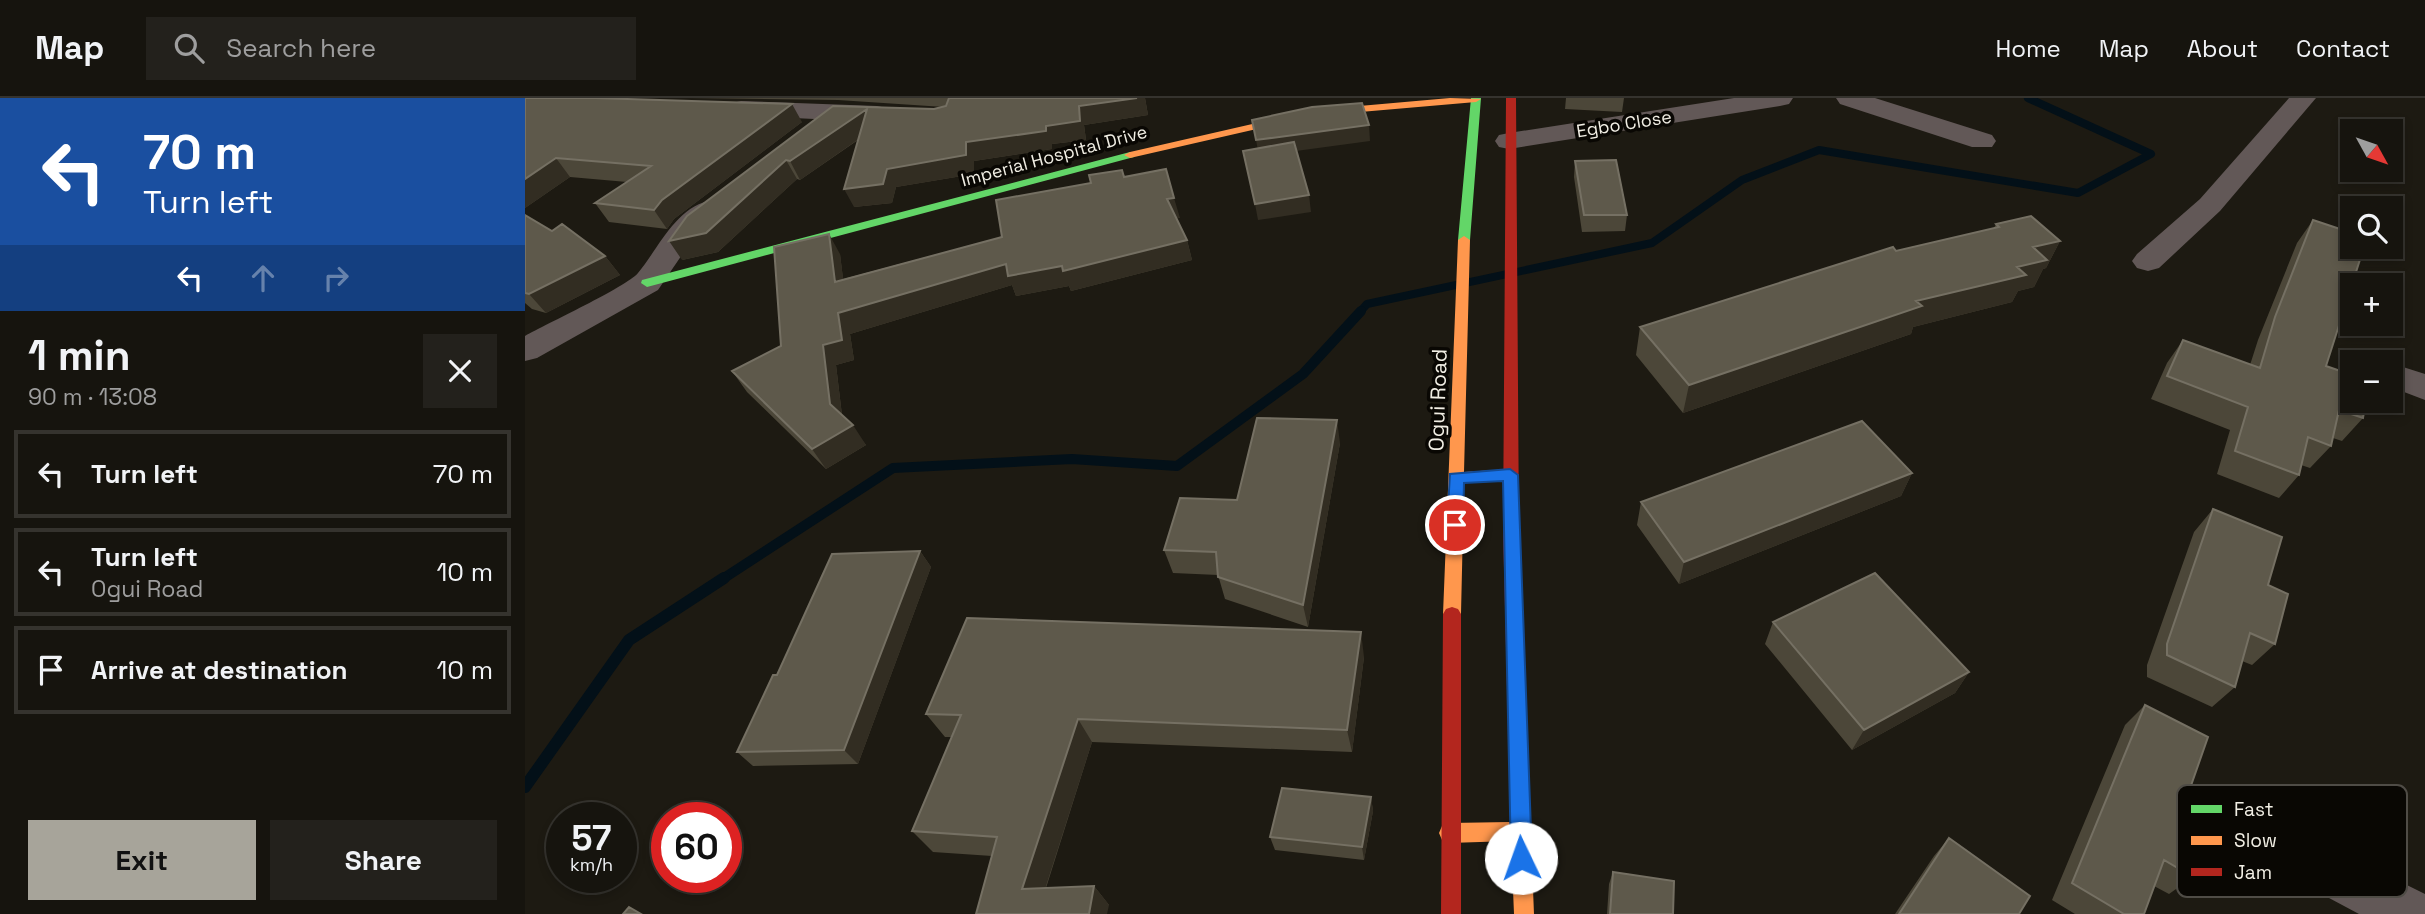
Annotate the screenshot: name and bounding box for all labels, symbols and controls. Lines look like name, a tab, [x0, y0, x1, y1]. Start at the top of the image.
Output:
search box	[146, 17, 636, 80]
text: Map	[35, 27, 104, 69]
icon: search	[170, 29, 208, 67]
text: Search here	[226, 31, 376, 65]
text: Home	[1995, 33, 2061, 64]
text: Map	[2099, 33, 2149, 64]
text: About	[2187, 33, 2258, 64]
text: Contact	[2296, 33, 2390, 64]
street label: Egbo Close	[1575, 105, 1673, 142]
north arrow	[2340, 119, 2403, 182]
map controls	[2340, 119, 2403, 413]
street label: Imperial Hospital Drive	[958, 120, 1150, 191]
text: 70 m	[143, 121, 256, 183]
icon: left	[28, 126, 119, 217]
text: Turn left	[143, 182, 273, 222]
button: search	[2340, 196, 2403, 259]
icon: left	[171, 259, 209, 297]
icon: ahead	[244, 259, 282, 297]
icon: right	[317, 259, 355, 297]
button: +	[2340, 273, 2403, 336]
text: 1 min	[28, 329, 131, 382]
button: close	[423, 334, 497, 408]
street label: Ogui Road	[1422, 348, 1453, 452]
button: −	[2340, 350, 2403, 413]
text: 90 m · 13:08	[28, 382, 157, 412]
icon: left	[32, 455, 70, 493]
text: Turn left	[91, 457, 198, 491]
text: 70 m	[433, 457, 493, 491]
pin	[1425, 495, 1485, 555]
icon: arrive	[1436, 506, 1474, 544]
text: Turn left	[91, 540, 198, 574]
icon: left	[32, 553, 70, 591]
text: 10 m	[436, 555, 493, 589]
text: Ogui Road	[91, 574, 203, 604]
icon: arrive	[32, 651, 70, 689]
text: Arrive at destination	[91, 653, 348, 687]
text: 10 m	[436, 653, 493, 687]
legend	[2177, 785, 2407, 897]
text: Fast	[2234, 797, 2274, 822]
speed limit sign: 60	[651, 802, 742, 893]
text: 57	[572, 816, 611, 860]
button: Exit	[28, 820, 256, 900]
button: Share	[270, 820, 497, 900]
position arrow	[1484, 821, 1558, 895]
text: Slow	[2234, 828, 2277, 853]
text: km/h	[570, 853, 613, 876]
text: Jam	[2234, 860, 2272, 885]

